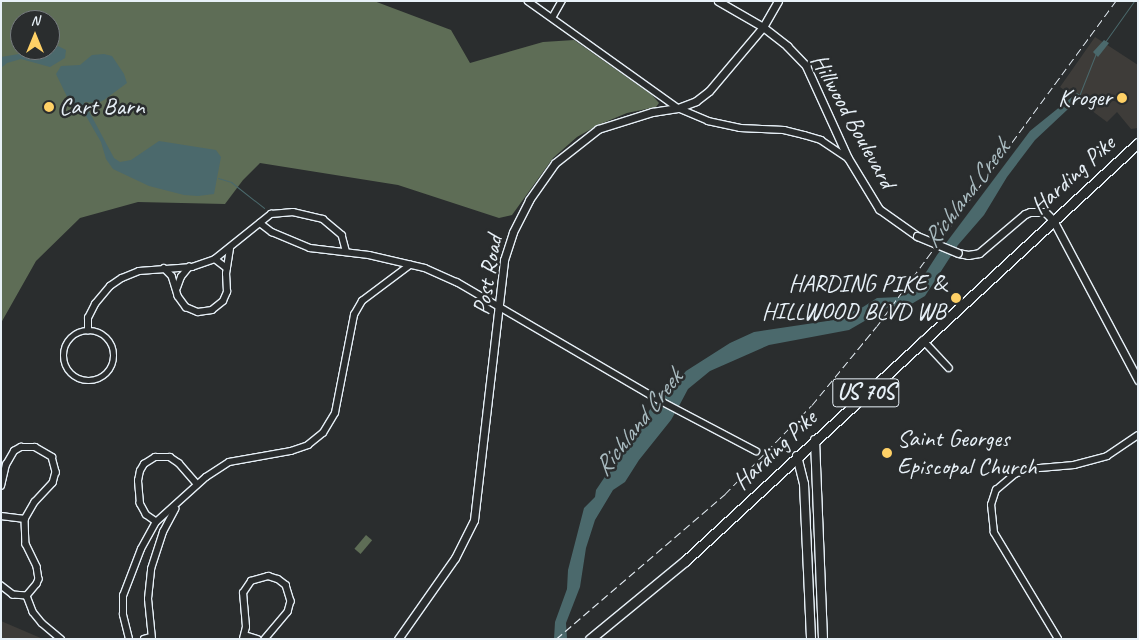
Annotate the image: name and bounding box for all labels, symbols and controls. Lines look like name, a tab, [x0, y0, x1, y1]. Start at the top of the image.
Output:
north arrow	[10, 10, 60, 60]
text: N	[31, 12, 39, 29]
street label: Hillwood Boulevard	[804, 49, 902, 193]
place label: Kroger	[1058, 84, 1112, 112]
marker: Kroger	[1116, 92, 1128, 104]
place label: Cart Barn	[59, 93, 146, 121]
marker: Cart Barn	[43, 101, 55, 113]
street label: Harding Pike	[1025, 129, 1121, 221]
water label: Richland Creek	[916, 135, 1016, 253]
street label: Post Road	[467, 233, 509, 317]
place label: HARDING PIKE & HILLWOOD BLVD WB	[762, 270, 946, 326]
marker: HARDING PIKE & HILLWOOD BLVD WB	[950, 292, 962, 304]
water label: Richland Creek	[587, 364, 689, 482]
road number: US 70S	[832, 373, 900, 412]
street label: Harding Pike	[727, 404, 823, 496]
place label: Saint Georges Episcopal Church	[897, 425, 1038, 481]
marker: Saint Georges Episcopal Church	[881, 447, 893, 459]

